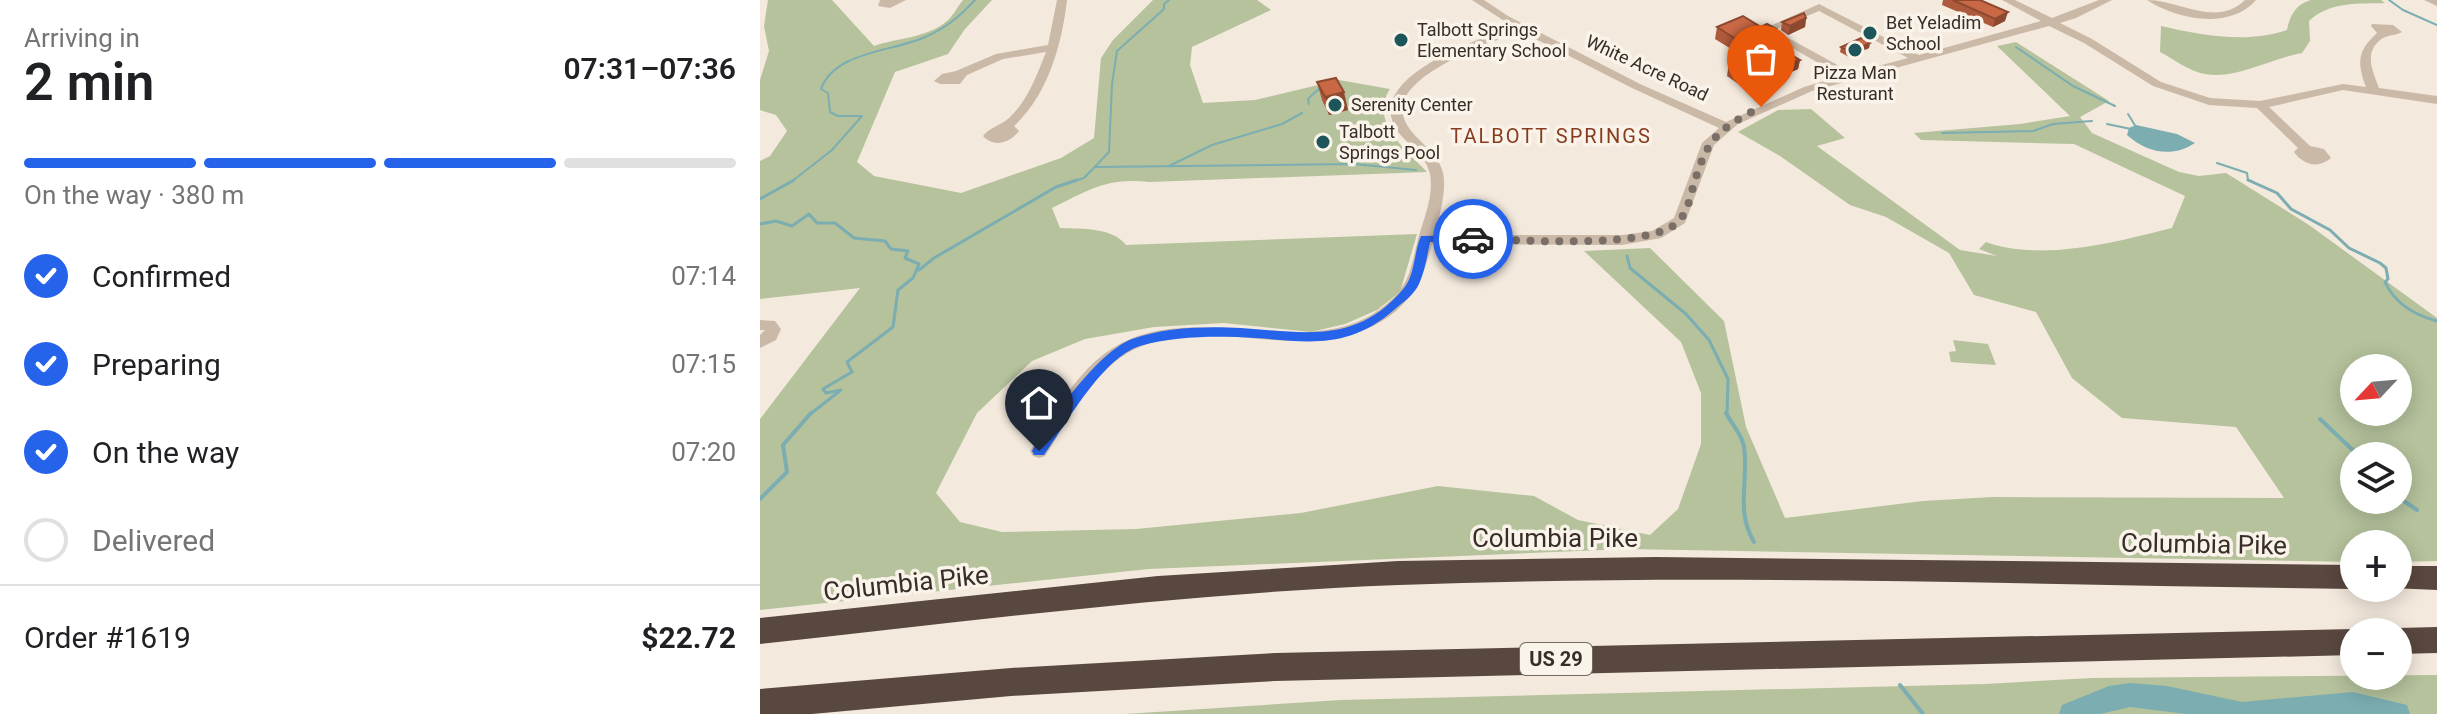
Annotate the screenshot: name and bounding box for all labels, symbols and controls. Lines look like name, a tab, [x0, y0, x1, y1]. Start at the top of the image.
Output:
place label: Bet Yeladim School	[1886, 12, 1981, 54]
place label: Talbott Springs Elementary School	[1417, 19, 1566, 61]
text: Arriving in	[24, 23, 140, 53]
marker: Bet Yeladim School	[1861, 24, 1879, 42]
pin	[1727, 25, 1795, 107]
street label: White Acre Road	[1583, 30, 1712, 105]
marker: Talbott Springs Elementary School	[1392, 31, 1410, 49]
icon: bag	[1739, 37, 1783, 81]
marker: Pizza Man Resturant	[1846, 41, 1864, 59]
text: 07:31–07:36	[563, 51, 736, 86]
text: 2 min	[24, 52, 154, 113]
place label: Pizza Man Resturant	[1813, 62, 1897, 104]
place label: Serenity Center	[1351, 94, 1473, 115]
marker: Serenity Center	[1326, 96, 1344, 114]
place label: Talbott Springs Pool	[1339, 121, 1440, 163]
district label: TALBOTT SPRINGS	[1450, 124, 1652, 148]
marker: Talbott Springs Pool	[1314, 133, 1332, 151]
text: On the way · 380 m	[24, 180, 244, 210]
courier	[1433, 199, 1513, 279]
icon: car	[1451, 217, 1495, 261]
icon: check	[24, 254, 68, 298]
text: Confirmed	[92, 259, 231, 294]
text: 07:14	[671, 261, 736, 291]
icon: check	[24, 342, 68, 386]
text: Preparing	[92, 347, 221, 382]
text: 07:15	[671, 349, 736, 379]
north arrow	[2340, 354, 2412, 426]
map controls	[2340, 354, 2412, 690]
pin	[1005, 369, 1073, 451]
icon: home	[1017, 381, 1061, 425]
icon: check	[24, 430, 68, 474]
text: On the way	[92, 435, 239, 470]
text: 07:20	[671, 437, 736, 467]
button: layers	[2340, 442, 2412, 514]
text: Delivered	[92, 523, 215, 558]
street label: Columbia Pike	[1472, 523, 1638, 553]
street label: Columbia Pike	[2121, 528, 2287, 560]
button: +	[2340, 530, 2412, 602]
street label: Columbia Pike	[822, 559, 990, 607]
button: −	[2340, 618, 2412, 690]
text: Order #1619	[24, 620, 191, 655]
text: $22.72	[641, 620, 736, 655]
road number: US 29	[1520, 643, 1592, 675]

